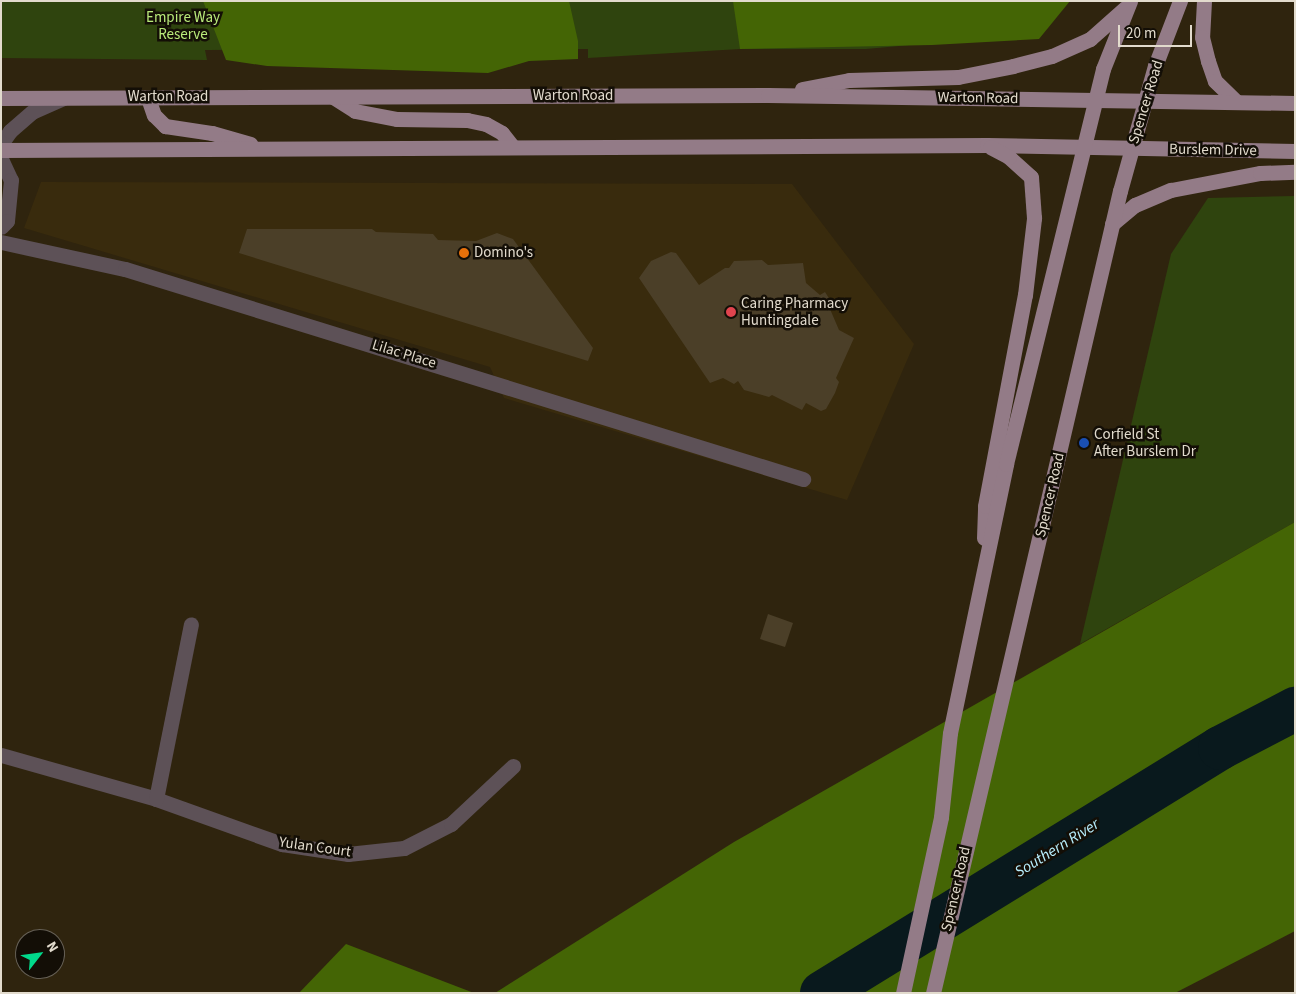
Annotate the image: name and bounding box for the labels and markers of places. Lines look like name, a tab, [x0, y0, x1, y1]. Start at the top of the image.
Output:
place label: Domino's	[474, 244, 533, 262]
marker: Domino's	[458, 247, 470, 259]
place label: Caring Pharmacy Huntingdale	[741, 294, 848, 329]
marker: Caring Pharmacy Huntingdale	[725, 306, 737, 318]
place label: Corfield St After Burslem Dr	[1094, 425, 1196, 460]
marker: Corfield St After Burslem Dr	[1078, 437, 1090, 449]

